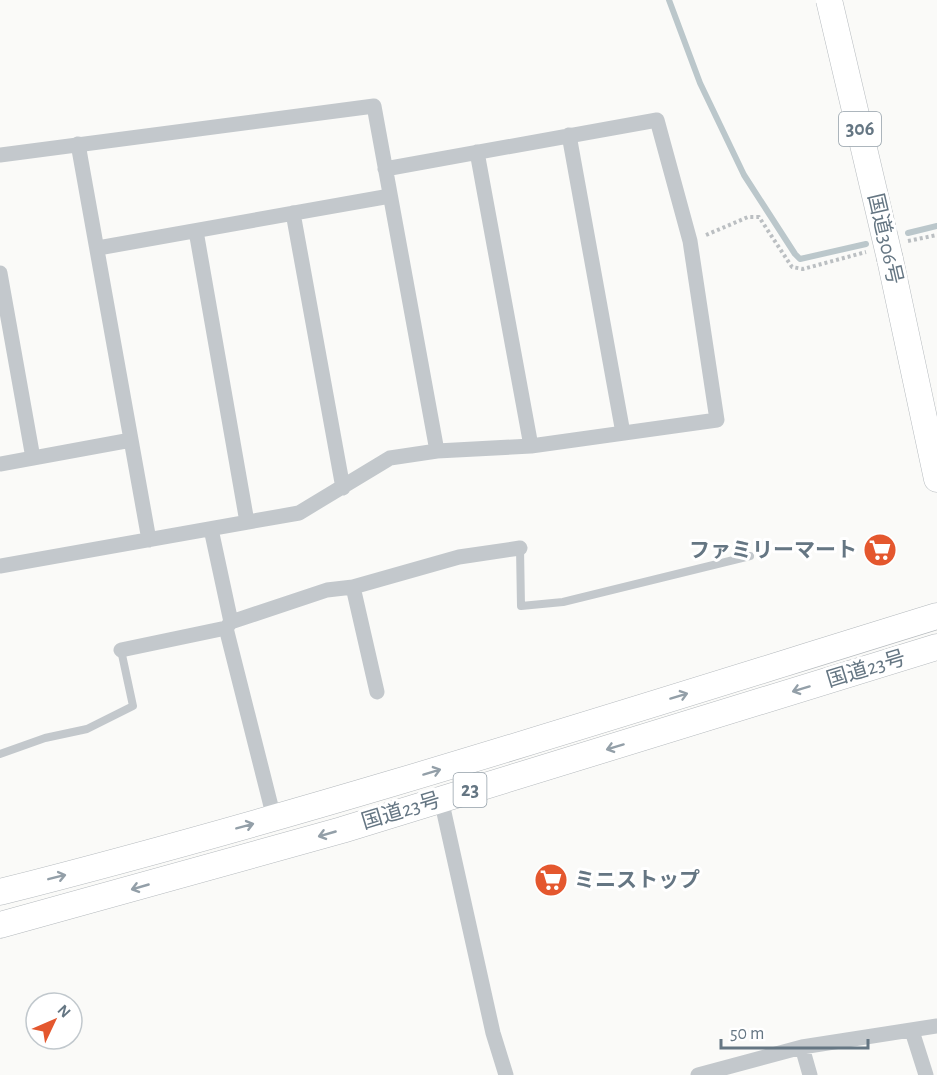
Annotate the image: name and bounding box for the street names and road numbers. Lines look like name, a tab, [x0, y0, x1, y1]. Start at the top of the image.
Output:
road number: 306	[839, 112, 881, 146]
street label: 国道306号	[864, 191, 907, 286]
street label: 国道23号	[824, 646, 908, 691]
road number: 23	[454, 773, 486, 807]
street label: 国道23号	[359, 788, 443, 833]

